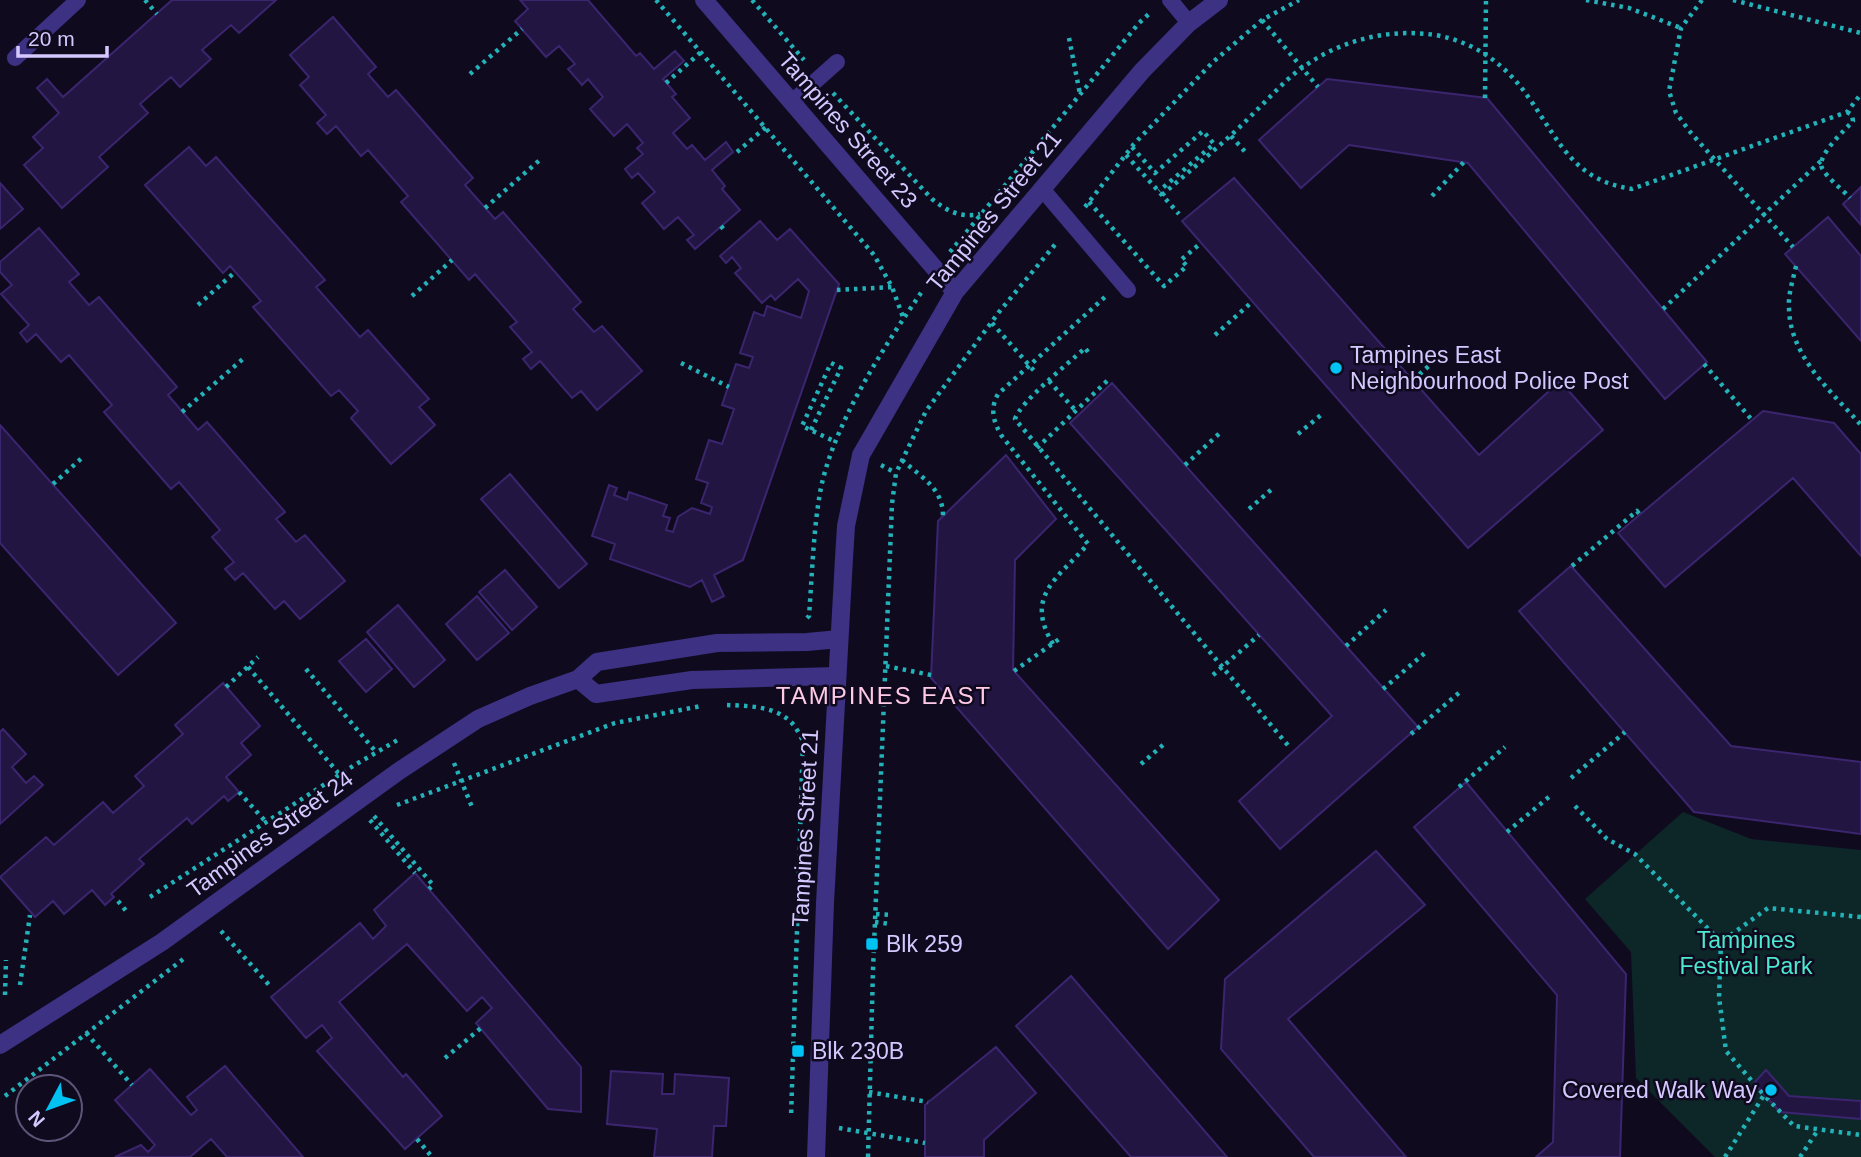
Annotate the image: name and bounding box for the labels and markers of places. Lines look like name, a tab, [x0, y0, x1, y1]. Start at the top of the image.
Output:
place label: Tampines East Neighbourhood Police Post	[1350, 342, 1629, 394]
marker: Tampines East Neighbourhood Police Post	[1328, 360, 1344, 376]
place label: Blk 259	[886, 931, 963, 957]
marker: Blk 259	[864, 936, 880, 952]
place label: Blk 230B	[812, 1038, 904, 1064]
marker: Blk 230B	[790, 1043, 806, 1059]
place label: Covered Walk Way	[1562, 1077, 1757, 1103]
marker: Covered Walk Way	[1763, 1082, 1779, 1098]

